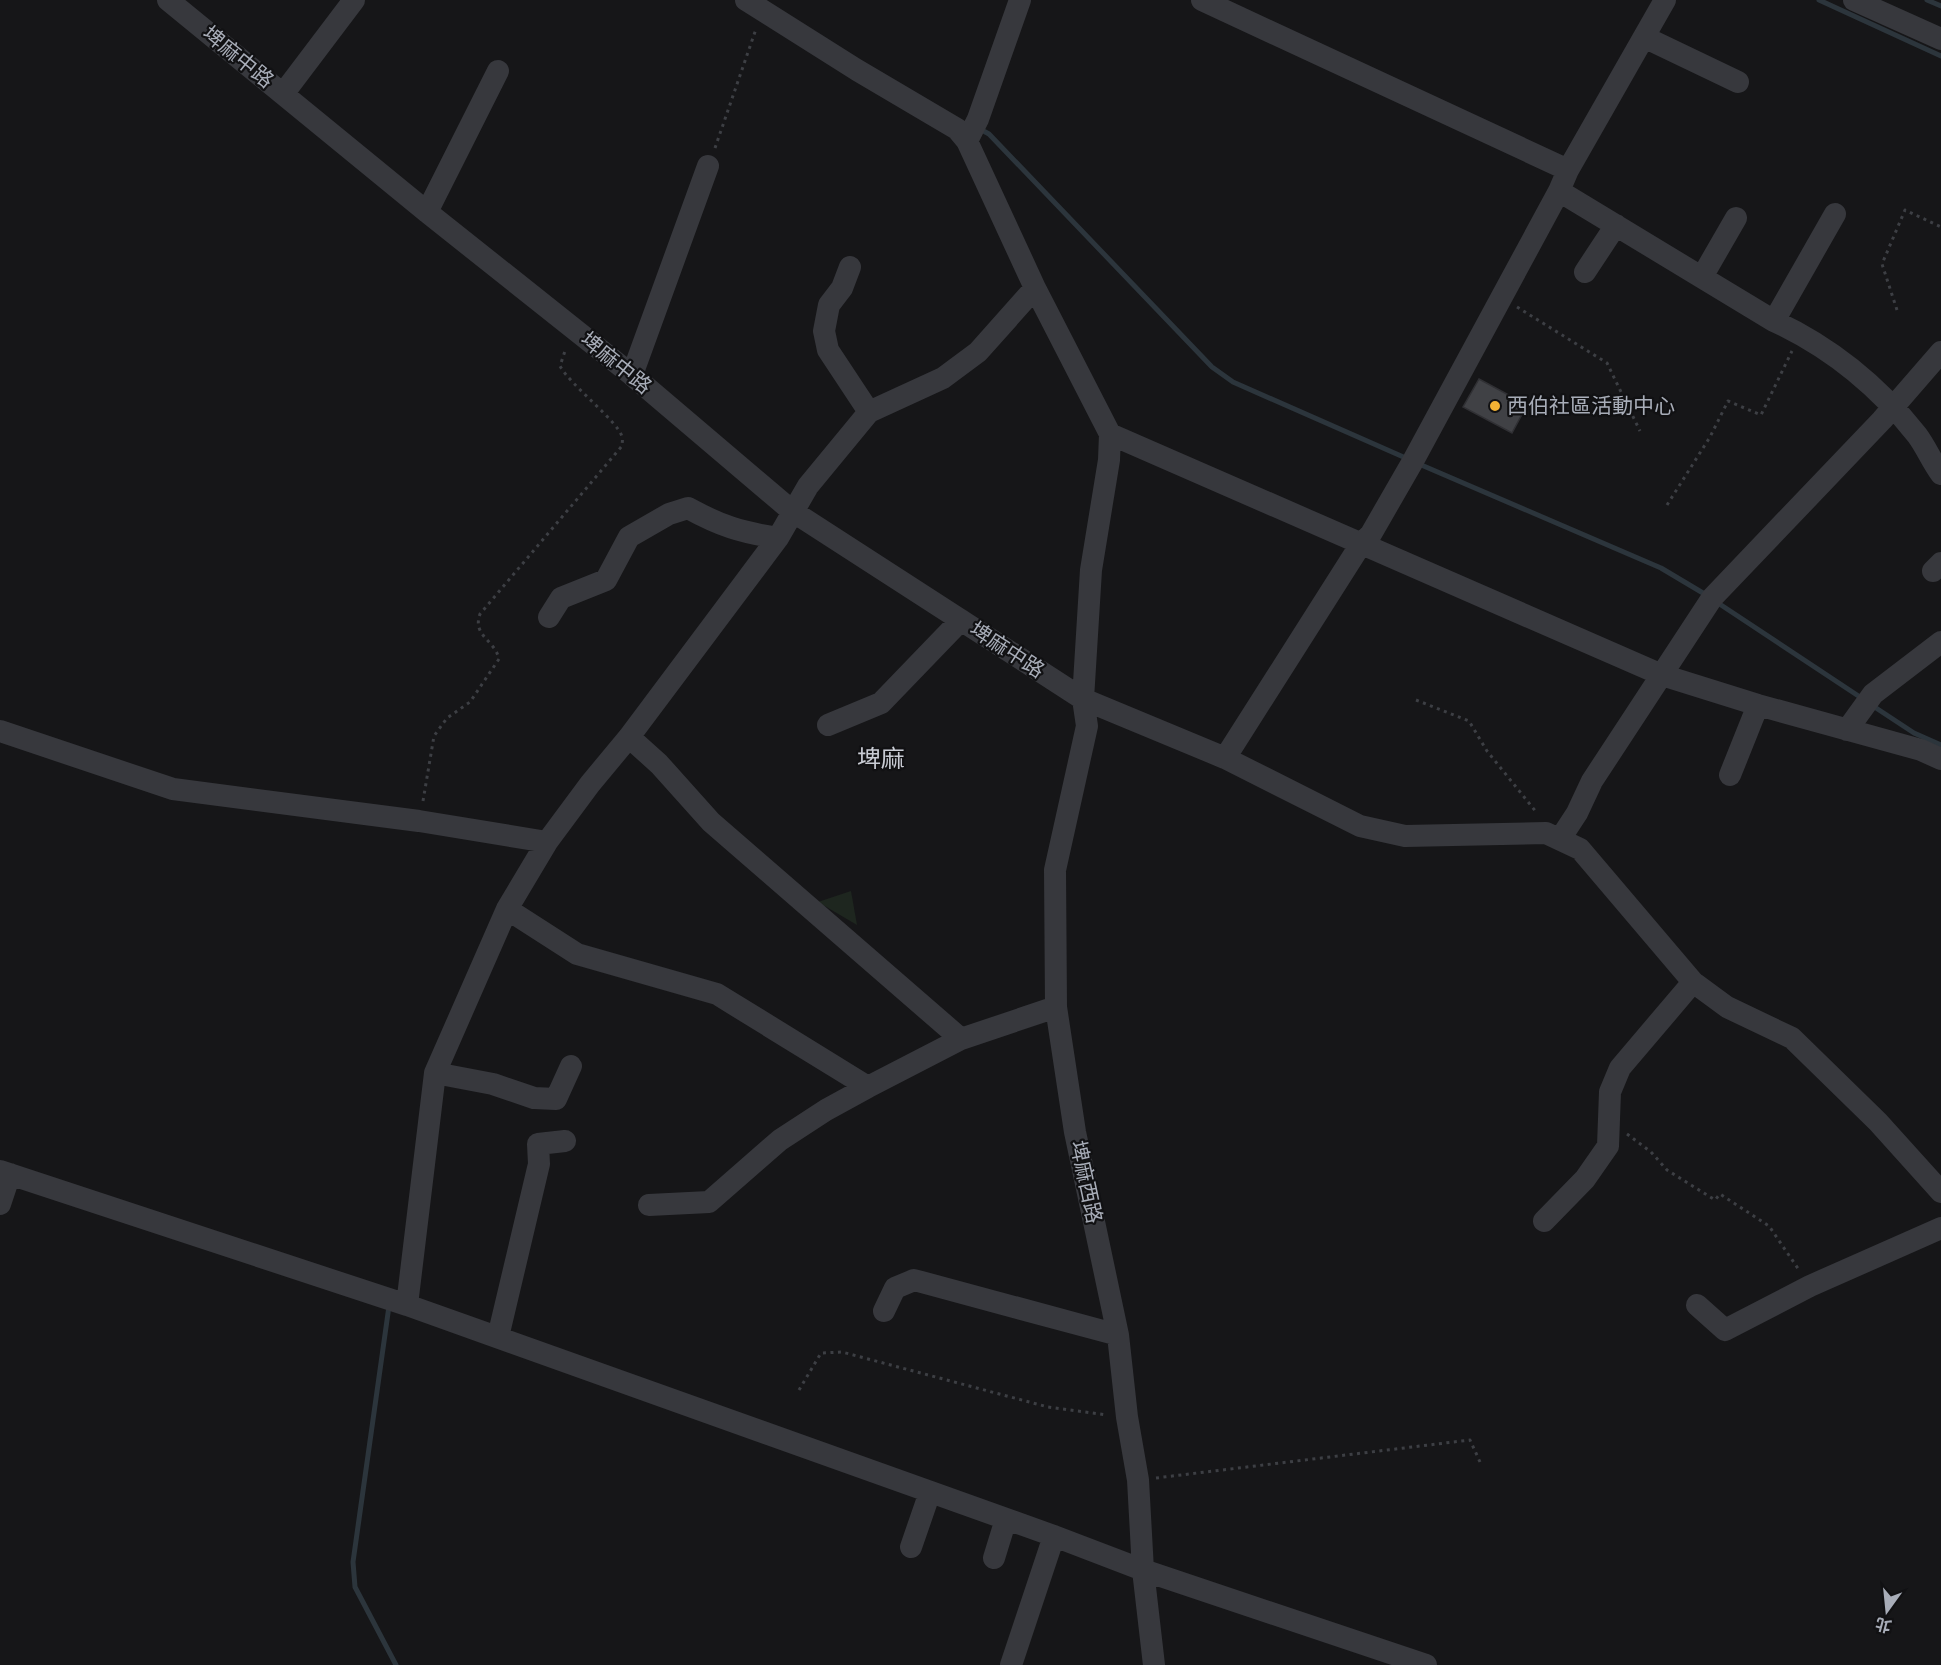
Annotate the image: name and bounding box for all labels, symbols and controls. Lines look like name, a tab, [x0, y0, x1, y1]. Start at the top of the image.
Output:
street label: 埤麻中路	[198, 20, 279, 92]
street label: 埤麻中路	[576, 326, 657, 398]
place label: 西伯社區活動中心	[1507, 392, 1675, 417]
marker: 西伯社區活動中心	[1488, 399, 1502, 413]
street label: 埤麻中路	[966, 615, 1050, 682]
district label: 埤麻	[857, 743, 905, 772]
street label: 埤麻西路	[1067, 1138, 1108, 1225]
north arrow	[1857, 1581, 1917, 1641]
text: 北	[1873, 1615, 1893, 1637]

